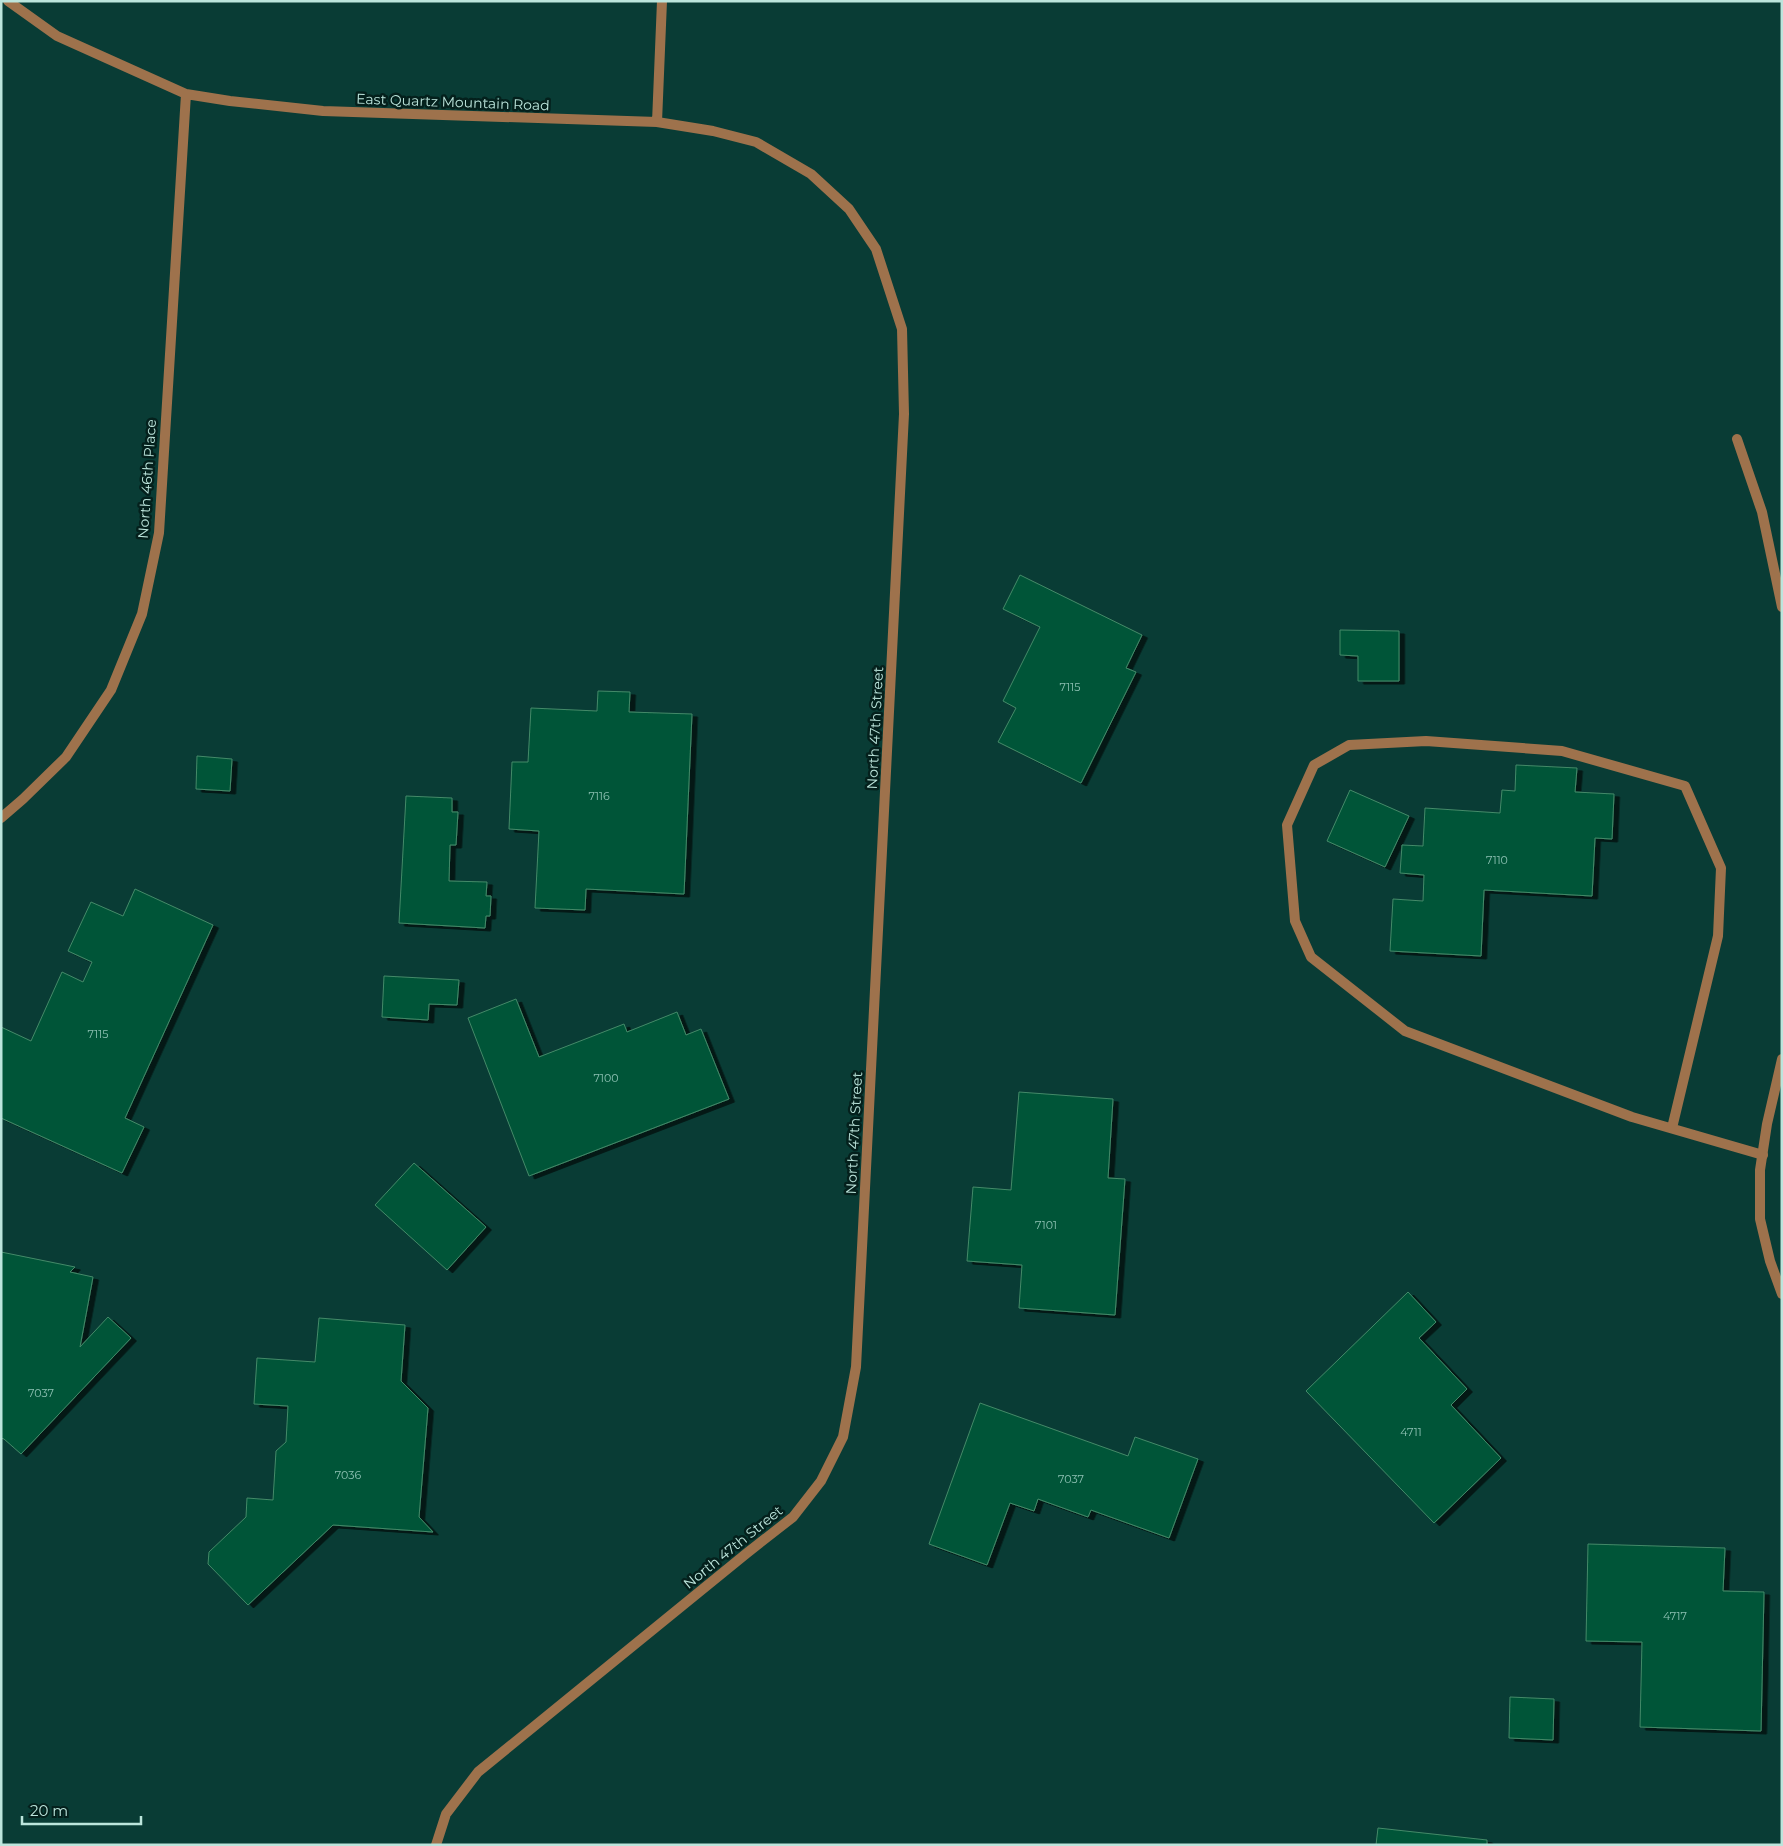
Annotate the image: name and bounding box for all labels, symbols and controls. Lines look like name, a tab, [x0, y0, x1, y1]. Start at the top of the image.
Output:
street label: East Quartz Mountain Road	[356, 90, 550, 114]
street label: North 46th Place	[134, 419, 160, 539]
street label: North 47th Street	[863, 666, 887, 790]
house number: 7115	[1060, 680, 1080, 694]
house number: 7116	[588, 789, 610, 803]
house number: 7110	[1486, 853, 1508, 867]
house number: 7115	[88, 1027, 108, 1041]
house number: 7100	[593, 1071, 619, 1085]
street label: North 47th Street	[842, 1071, 866, 1195]
house number: 7101	[1035, 1218, 1057, 1232]
house number: 7037	[28, 1386, 54, 1400]
house number: 4711	[1400, 1425, 1422, 1439]
house number: 7036	[335, 1468, 361, 1482]
house number: 7037	[1058, 1472, 1084, 1486]
street label: North 47th Street	[680, 1501, 787, 1593]
house number: 4717	[1663, 1609, 1687, 1623]
scale bar	[22, 1794, 141, 1826]
text: 20 m	[30, 1801, 68, 1820]

